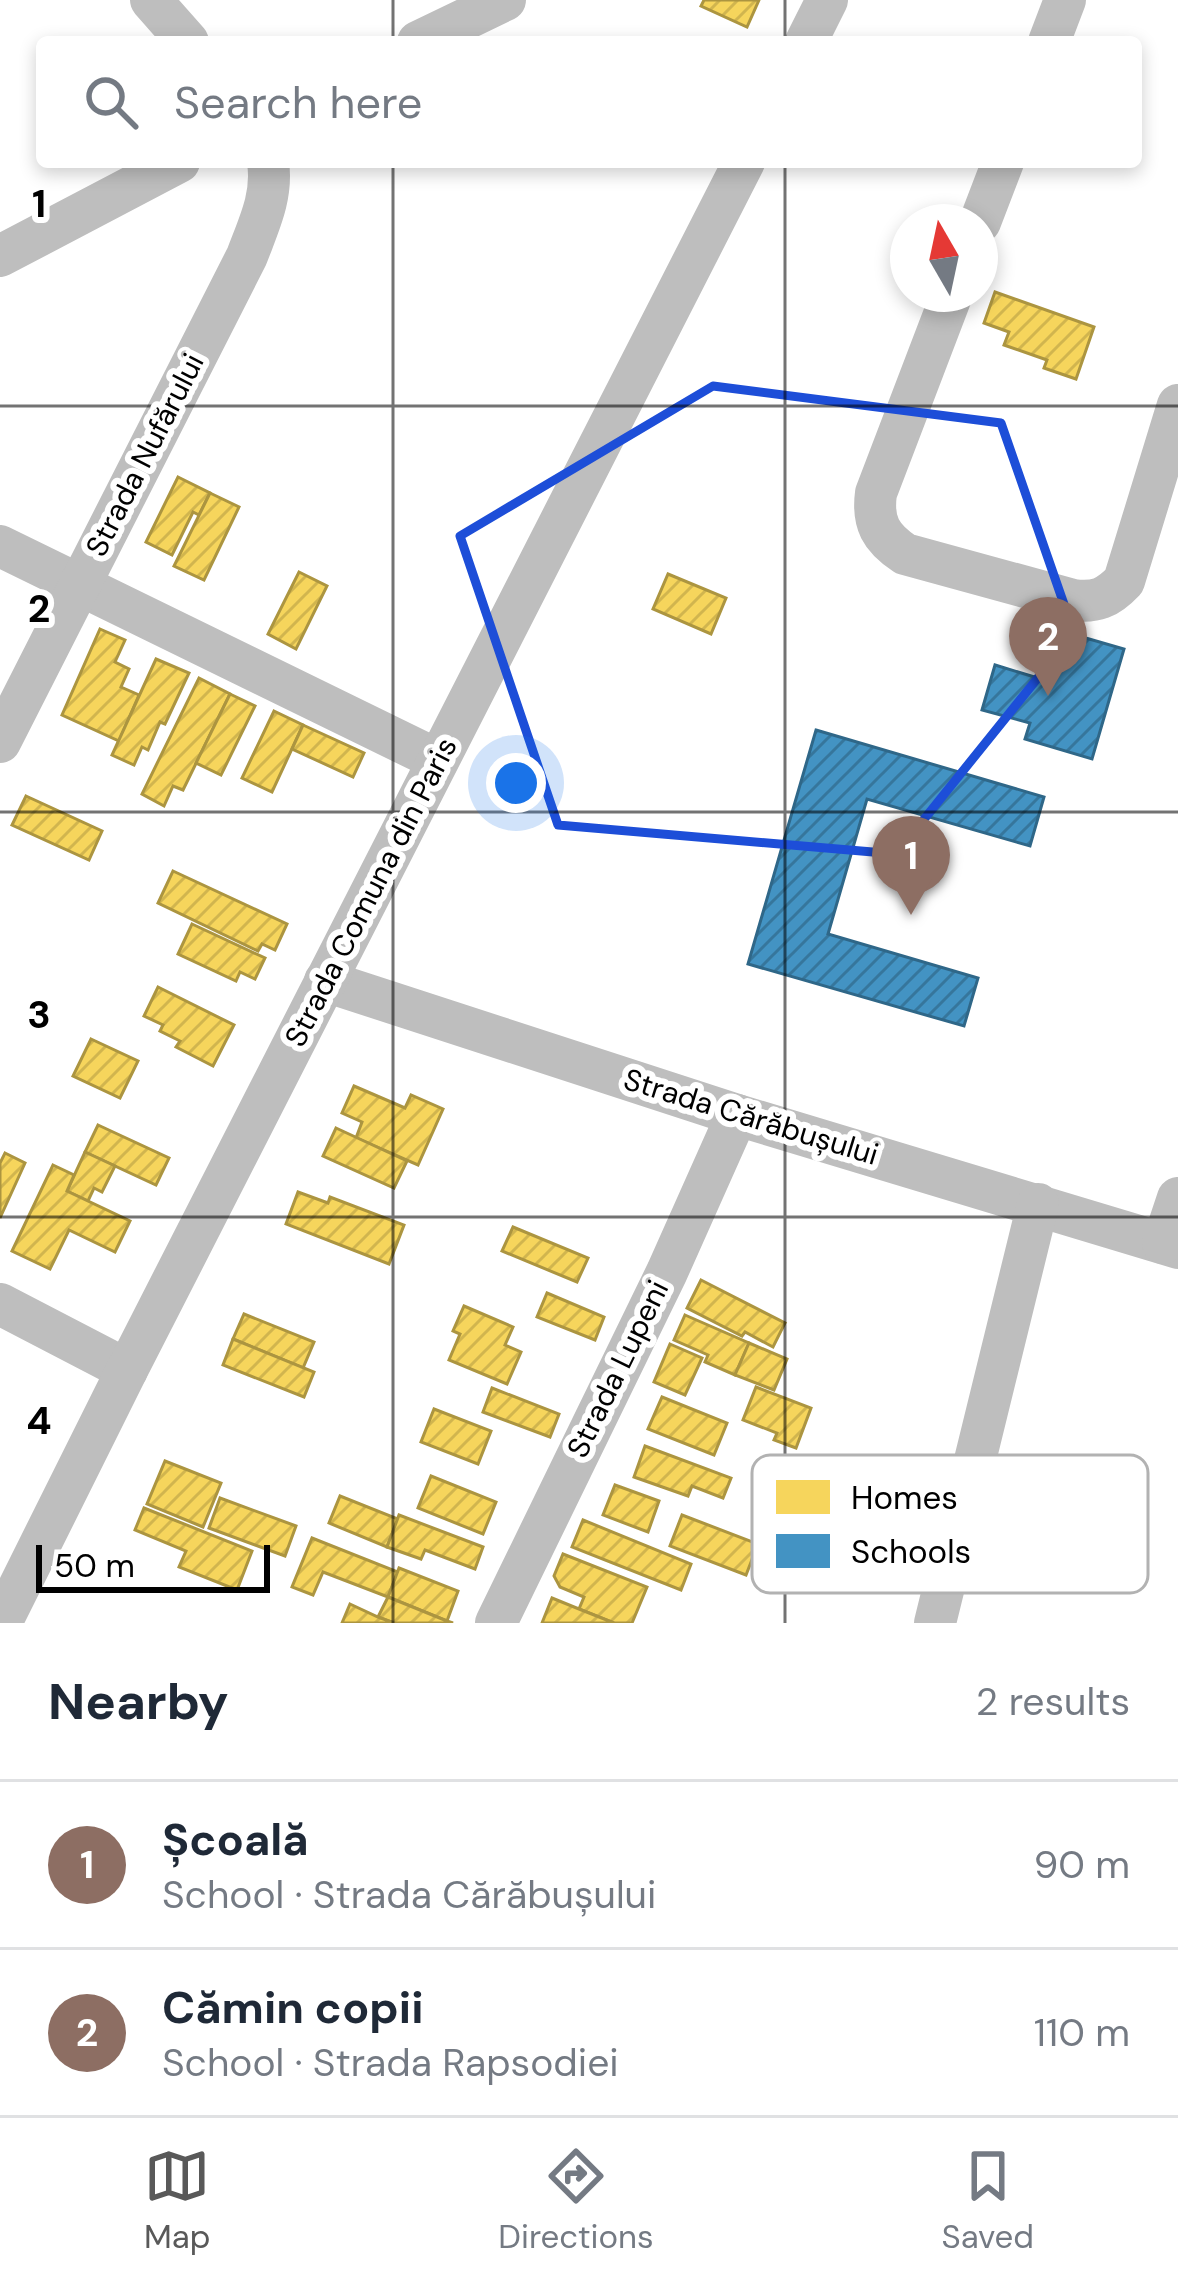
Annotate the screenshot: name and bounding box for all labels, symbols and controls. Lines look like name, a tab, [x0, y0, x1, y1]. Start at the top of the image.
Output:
search box	[36, 36, 1142, 168]
icon: search	[78, 69, 144, 135]
text: Search here	[174, 73, 422, 132]
text: 1	[32, 178, 46, 229]
north arrow	[890, 204, 998, 312]
street label: Strada Nufărului	[77, 347, 213, 563]
text: 2	[28, 583, 50, 634]
pin: 2	[1009, 597, 1087, 696]
street label: Strada Comuna din Paris	[276, 731, 466, 1053]
your location	[486, 753, 546, 813]
pin: 1	[872, 816, 950, 915]
text: 3	[27, 989, 51, 1040]
street label: Strada Cărăbușului	[619, 1059, 883, 1174]
street label: Strada Lupeni	[558, 1274, 677, 1464]
text: 4	[26, 1395, 52, 1446]
legend	[752, 1455, 1148, 1593]
text: Homes	[851, 1476, 958, 1519]
text: Schools	[851, 1530, 971, 1573]
scale bar	[36, 1539, 270, 1592]
text: 50 m	[54, 1544, 135, 1587]
text: Nearby	[48, 1668, 229, 1735]
text: 2 results	[976, 1676, 1130, 1727]
text: Școală	[162, 1810, 309, 1869]
text: 1	[80, 1839, 94, 1890]
text: 90 m	[1034, 1839, 1130, 1890]
text: School · Strada Cărăbușului	[162, 1869, 656, 1920]
text: Cămin copii	[162, 1978, 424, 2037]
text: 2	[76, 2007, 98, 2058]
text: 110 m	[1034, 2007, 1130, 2058]
text: School · Strada Rapsodiei	[162, 2037, 619, 2088]
tab: Map	[144, 2143, 210, 2258]
tab: Directions	[498, 2143, 654, 2258]
tab: Saved	[942, 2143, 1034, 2258]

